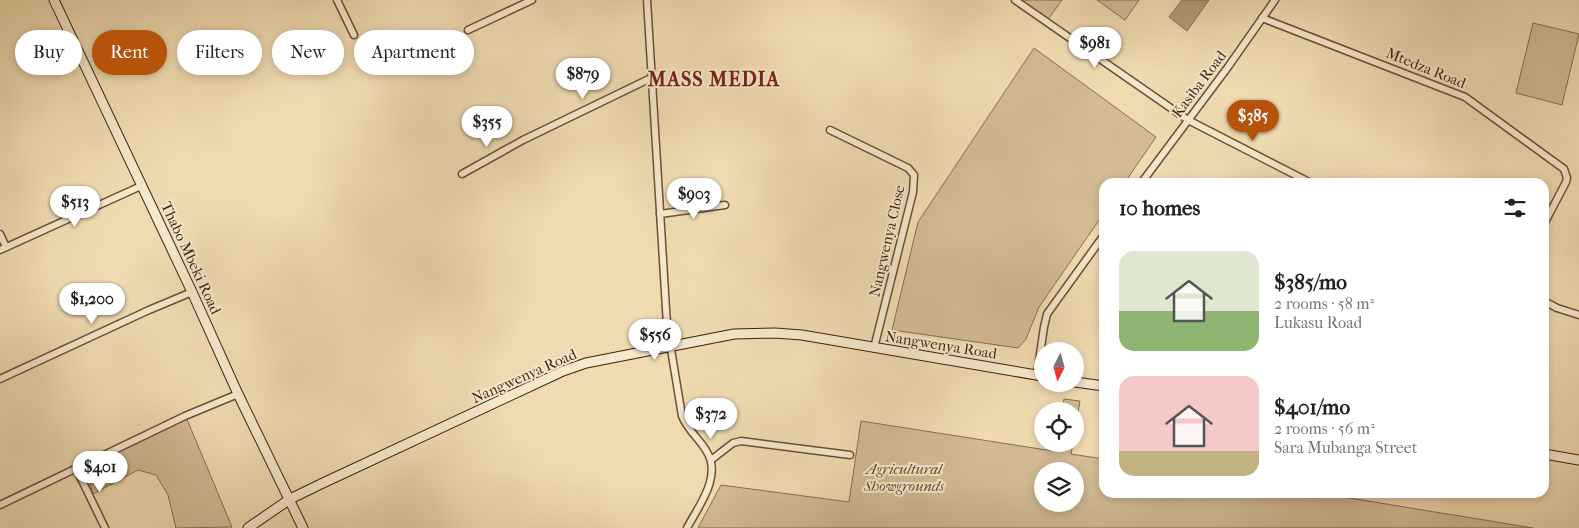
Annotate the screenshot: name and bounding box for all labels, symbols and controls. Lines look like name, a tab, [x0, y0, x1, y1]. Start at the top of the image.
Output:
pin: $981	[1065, 27, 1125, 69]
chip: Buy	[15, 30, 82, 75]
chip: Rent	[92, 30, 167, 75]
chip: Filters	[177, 30, 262, 75]
chip: New	[272, 30, 344, 75]
chip: Apartment	[354, 30, 474, 75]
text: $981	[1080, 33, 1110, 52]
street label: Mtedza Road	[1383, 44, 1469, 93]
street label: Kasiba Road	[1168, 46, 1231, 121]
pin: $879	[553, 58, 613, 100]
text: $879	[567, 64, 599, 83]
district label: MASS MEDIA	[647, 68, 780, 91]
pin: $385	[1223, 100, 1283, 142]
pin: $355	[457, 106, 517, 148]
text: $385	[1238, 106, 1268, 125]
text: $355	[472, 112, 502, 131]
pin: $903	[664, 178, 724, 220]
street label: Nangwenya Close	[865, 183, 909, 299]
text: $903	[678, 184, 710, 203]
pin: $513	[45, 186, 105, 228]
text: $513	[61, 192, 89, 211]
icon: filters	[1501, 194, 1529, 222]
text: 10 homes	[1119, 196, 1200, 220]
street label: Thabo Mbeki Road	[157, 199, 225, 318]
text: $385/mo	[1274, 270, 1347, 294]
icon: home	[1159, 271, 1219, 331]
pin: $1,200	[51, 282, 133, 325]
text: $1,200	[70, 289, 114, 308]
text: 2 rooms · 58 m²	[1274, 294, 1374, 313]
text: Lukasu Road	[1274, 313, 1362, 332]
pin: $556	[625, 318, 685, 361]
text: $556	[639, 325, 671, 344]
street label: Nangwenya Road	[884, 327, 999, 363]
north arrow	[1034, 342, 1084, 392]
map controls	[1034, 342, 1084, 512]
street label: Nangwenya Road	[469, 344, 580, 407]
text: $401/mo	[1274, 395, 1350, 419]
icon: home	[1159, 396, 1219, 456]
pin: $372	[681, 398, 741, 440]
button: locate	[1034, 402, 1084, 452]
text: $372	[695, 404, 727, 423]
text: 2 rooms · 56 m²	[1274, 419, 1375, 438]
text: Sara Mubanga Street	[1274, 438, 1417, 457]
pin: $401	[70, 450, 130, 493]
text: $401	[84, 457, 116, 476]
park label: Agricultural Showgrounds	[863, 460, 944, 495]
button: layers	[1034, 462, 1084, 512]

